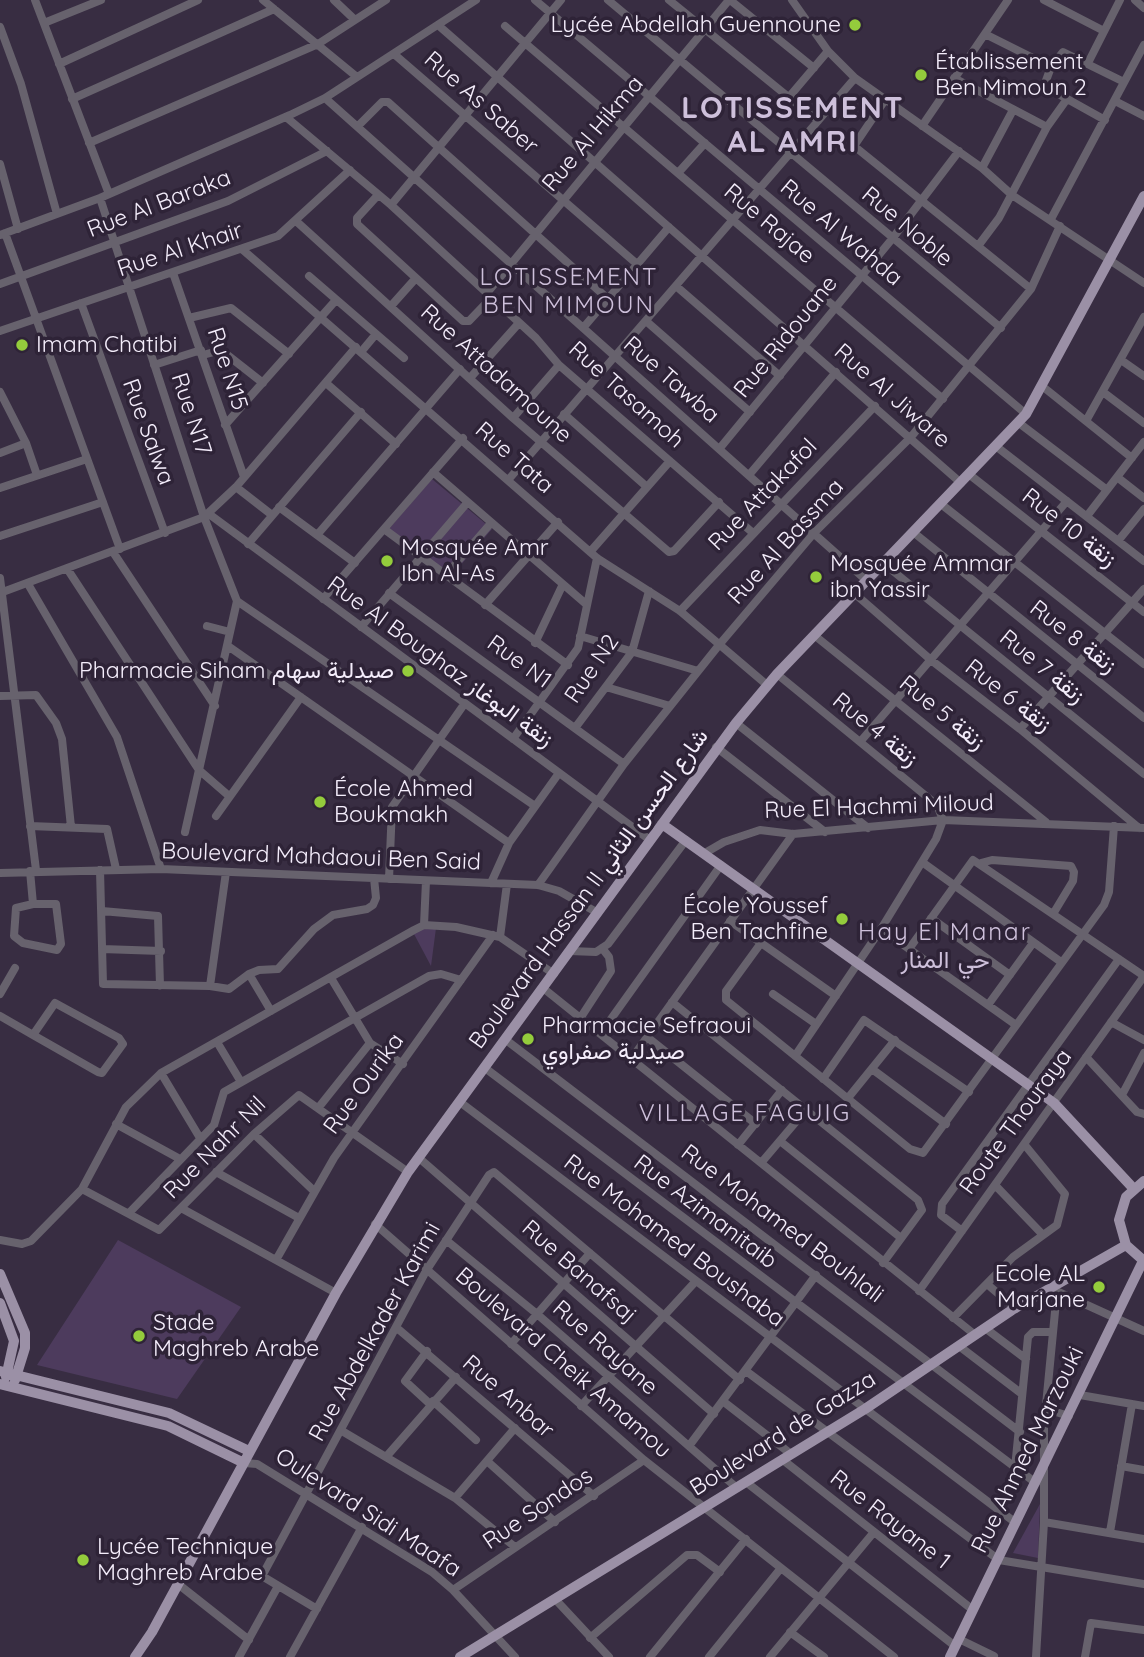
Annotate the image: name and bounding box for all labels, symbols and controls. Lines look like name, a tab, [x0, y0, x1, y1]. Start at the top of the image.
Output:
place label: Lycée Abdellah Guennoune	[551, 11, 841, 39]
marker: Lycée Abdellah Guennoune	[847, 17, 863, 33]
street label: Rue As Saber	[418, 46, 544, 160]
place label: Établissement Ben Mimoun 2	[935, 48, 1087, 102]
marker: Établissement Ben Mimoun 2	[913, 67, 929, 83]
street label: Rue Al Hikma	[537, 70, 649, 198]
district label: LOTISSEMENT AL AMRI	[683, 91, 903, 162]
street label: Rue Al Baraka	[83, 164, 235, 244]
street label: Rue Al Wahda	[774, 174, 908, 292]
street label: Rue Rajae	[718, 178, 820, 270]
street label: Rue Noble	[856, 181, 958, 273]
street label: Rue Al Khair	[114, 217, 246, 283]
district label: LOTISSEMENT BEN MIMOUN	[481, 264, 657, 320]
street label: Rue Ridouane	[728, 270, 844, 404]
street label: Rue Attadamoune	[415, 299, 577, 449]
street label: Rue N15	[201, 324, 253, 414]
place label: Imam Chatibi	[36, 331, 178, 359]
street label: Rue Tawba	[617, 331, 725, 429]
street label: Rue Tasamoh	[563, 336, 689, 454]
marker: Imam Chatibi	[14, 337, 30, 353]
street label: Rue Al Jiware	[828, 338, 956, 454]
street label: Rue N17	[165, 370, 217, 458]
street label: Rue Salwa	[116, 375, 180, 489]
street label: Rue Tata	[469, 416, 559, 500]
street label: Rue Attakafol	[703, 433, 823, 557]
street label: Rue Al Bassma	[722, 474, 850, 610]
street label: Rue 10 زنقة	[1016, 483, 1122, 573]
place label: Mosquée Amr Ibn Al-As	[401, 534, 549, 588]
place label: Mosquée Ammar ibn Yassir	[830, 550, 1013, 604]
marker: Mosquée Amr Ibn Al-As	[379, 553, 395, 569]
marker: Mosquée Ammar ibn Yassir	[808, 569, 824, 585]
street label: Rue Al Boughaz زنقة البوغاز	[321, 571, 559, 753]
street label: Rue 8 زنقة	[1024, 595, 1122, 679]
street label: Rue 7 زنقة	[994, 624, 1090, 710]
street label: Rue N1	[481, 629, 557, 695]
street label: Rue N2	[559, 629, 625, 709]
street label: Rue 6 زنقة	[959, 654, 1057, 738]
place label: Pharmacie Siham صيدلية سهام	[79, 657, 394, 685]
marker: Pharmacie Siham صيدلية سهام	[400, 663, 416, 679]
street label: Rue 5 زنقة	[893, 670, 991, 756]
street label: Rue 4 زنقة	[827, 687, 923, 773]
street label: Boulevard Hassan II شارع الحسن الثاني	[464, 724, 714, 1054]
place label: École Ahmed Boukmakh	[334, 775, 473, 829]
street label: Rue El Hachmi Miloud	[764, 789, 994, 825]
marker: École Ahmed Boukmakh	[312, 794, 328, 810]
street label: Boulevard Mahdaoui Ben Said	[161, 838, 481, 876]
place label: École Youssef Ben Tachfine	[683, 892, 828, 946]
marker: École Youssef Ben Tachfine	[834, 911, 850, 927]
district label: Hay El Manar حي المنار	[860, 919, 1030, 975]
place label: Pharmacie Sefraoui صيدلية صفراوي	[542, 1012, 751, 1066]
street label: Rue Ourika	[318, 1028, 410, 1140]
marker: Pharmacie Sefraoui صيدلية صفراوي	[520, 1031, 536, 1047]
street label: Route Thouraya	[954, 1044, 1078, 1200]
street label: Rue Nahr Nil	[158, 1091, 272, 1205]
district label: VILLAGE FAGUIG	[641, 1100, 849, 1128]
street label: Rue Mohamed Bouhlali	[675, 1139, 889, 1309]
street label: Rue Mohamed Boushaba	[558, 1149, 790, 1333]
street label: Rue Azimanitaib	[628, 1149, 782, 1275]
street label: Rue Banafsaj	[516, 1215, 642, 1329]
street label: Rue Abdelkader Karimi	[303, 1218, 447, 1446]
place label: Ecole AL Marjane	[995, 1260, 1085, 1314]
street label: Boulevard Cheik Amamou	[449, 1262, 677, 1464]
marker: Ecole AL Marjane	[1091, 1279, 1107, 1295]
street label: Rue Rayane	[547, 1295, 663, 1401]
place label: Stade Maghreb Arabe	[153, 1309, 319, 1363]
marker: Stade Maghreb Arabe	[131, 1328, 147, 1344]
street label: Rue Ahmed Marzouki	[966, 1342, 1090, 1558]
street label: Rue Anbar	[457, 1350, 559, 1444]
street label: Boulevard de Gazza	[685, 1366, 881, 1502]
street label: Oulevard Sidi Maafa	[270, 1443, 466, 1583]
street label: Rue Sondos	[478, 1462, 598, 1556]
street label: Rue Rayane 1	[824, 1464, 956, 1576]
place label: Lycée Technique Maghreb Arabe	[97, 1533, 273, 1587]
marker: Lycée Technique Maghreb Arabe	[75, 1552, 91, 1568]

